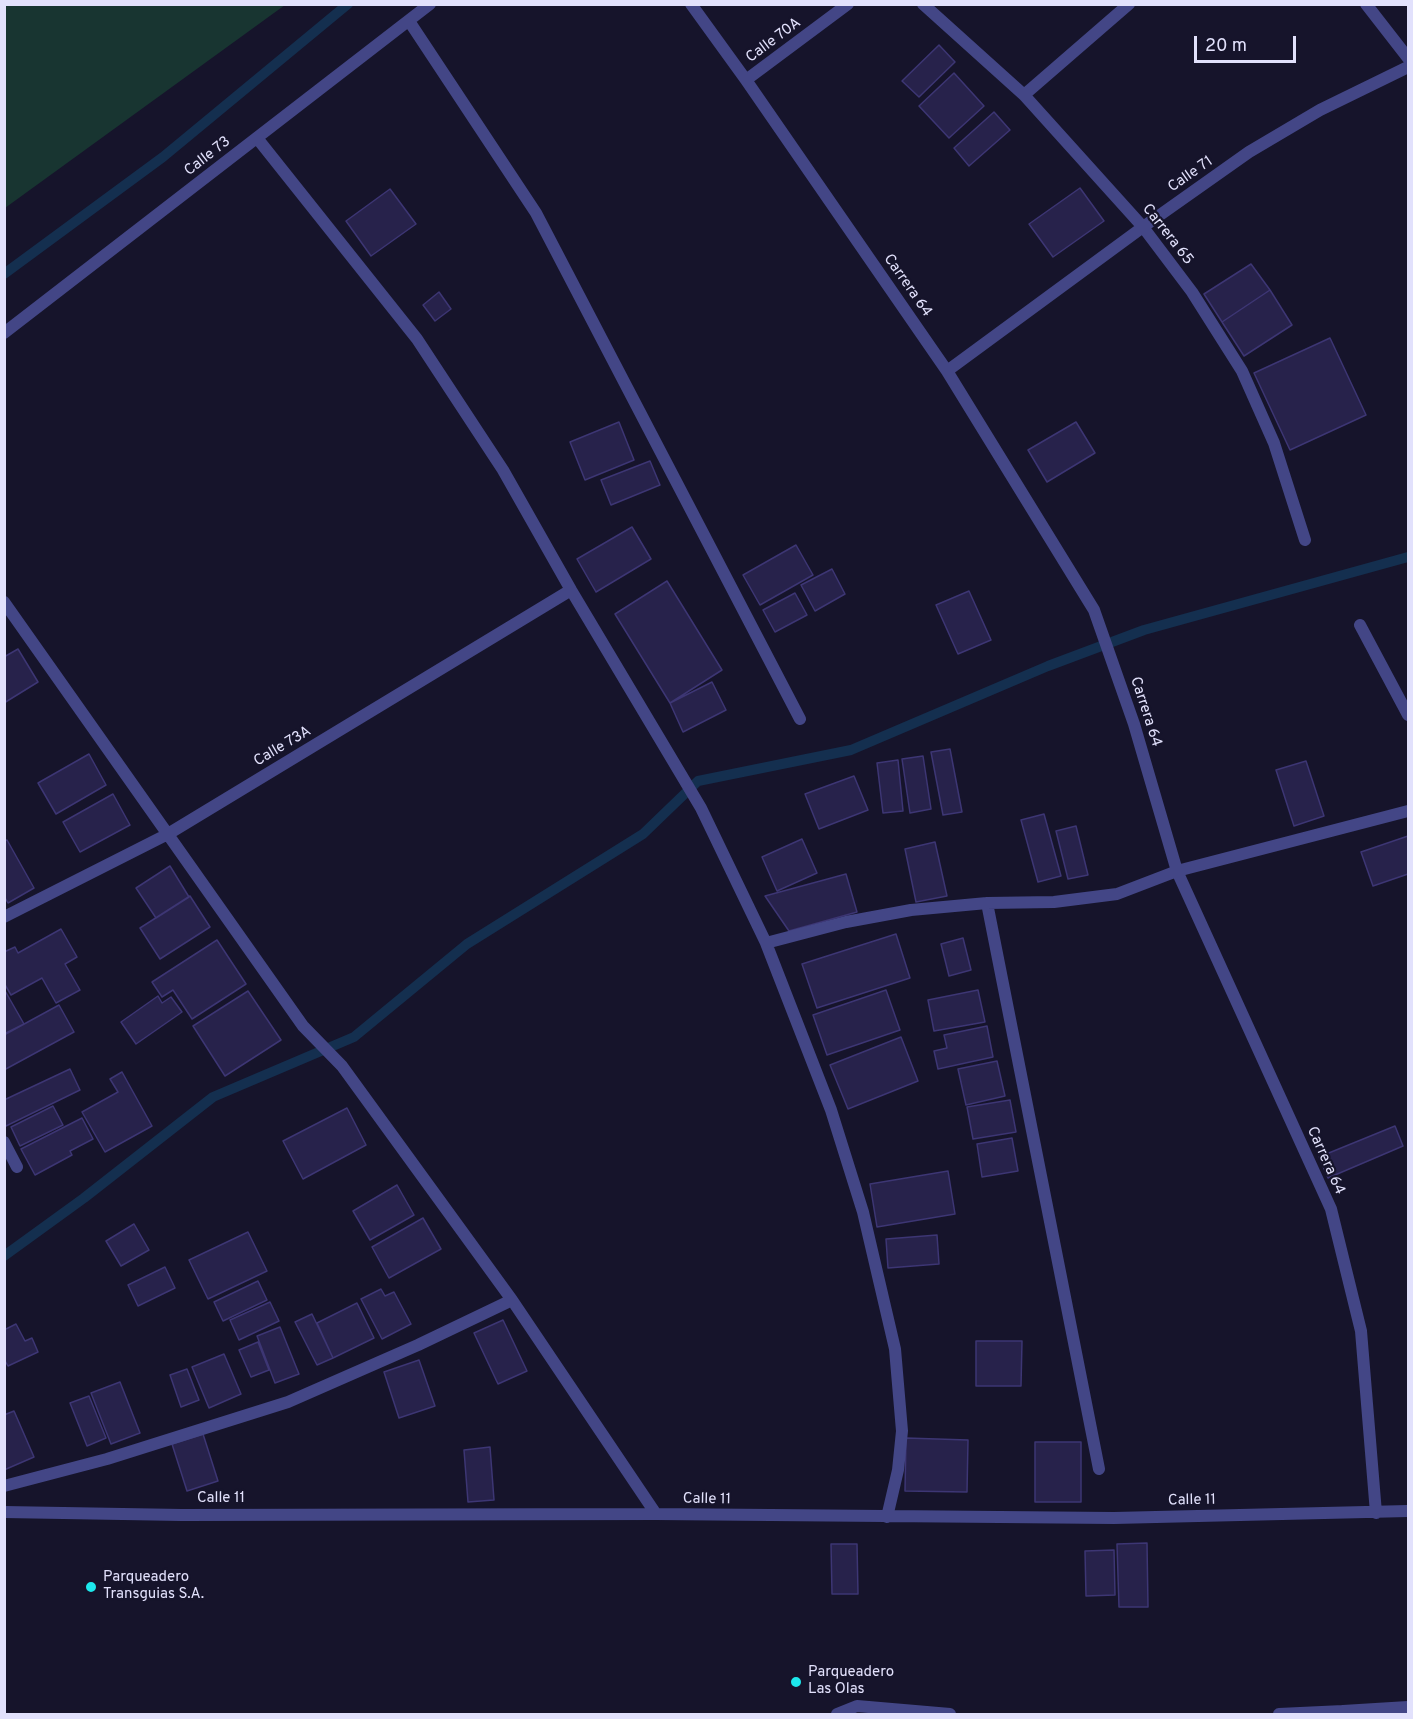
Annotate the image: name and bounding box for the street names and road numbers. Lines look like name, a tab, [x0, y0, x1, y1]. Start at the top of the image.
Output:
street label: Calle 70A	[743, 15, 805, 67]
street label: Calle 73	[181, 133, 235, 181]
street label: Calle 71	[1165, 153, 1217, 197]
street label: Carrera 65	[1138, 201, 1196, 269]
street label: Carrera 64	[879, 251, 935, 321]
street label: Carrera 64	[1125, 675, 1165, 749]
street label: Calle 73A	[251, 723, 315, 771]
street label: Carrera 64	[1302, 1124, 1348, 1198]
street label: Calle 11	[197, 1490, 245, 1508]
street label: Calle 11	[683, 1491, 731, 1509]
street label: Calle 11	[1168, 1492, 1216, 1510]

